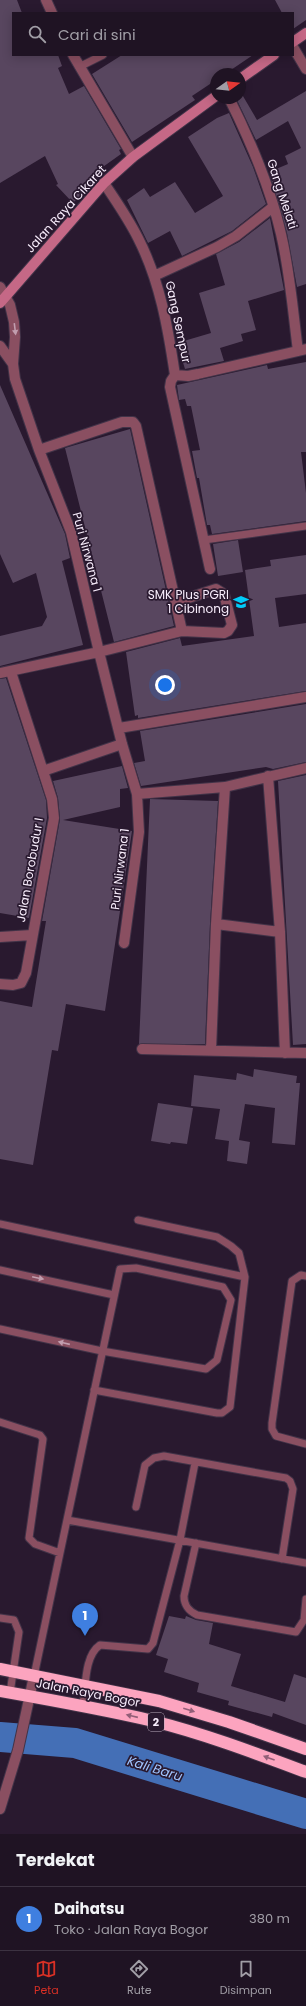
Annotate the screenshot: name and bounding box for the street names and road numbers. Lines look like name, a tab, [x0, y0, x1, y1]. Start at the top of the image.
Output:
street label: Gang Melati	[263, 157, 302, 231]
street label: Jalan Raya Cikaret	[22, 161, 110, 256]
street label: Gang Sempur	[161, 279, 196, 365]
street label: Puri Nirwana 1	[69, 510, 106, 594]
street label: Jalan Borobudur I	[12, 816, 47, 924]
street label: Puri Nirwana 1	[106, 827, 133, 911]
street label: Jalan Raya Bogor	[35, 1674, 142, 1711]
road number: 2	[148, 1713, 164, 1731]

